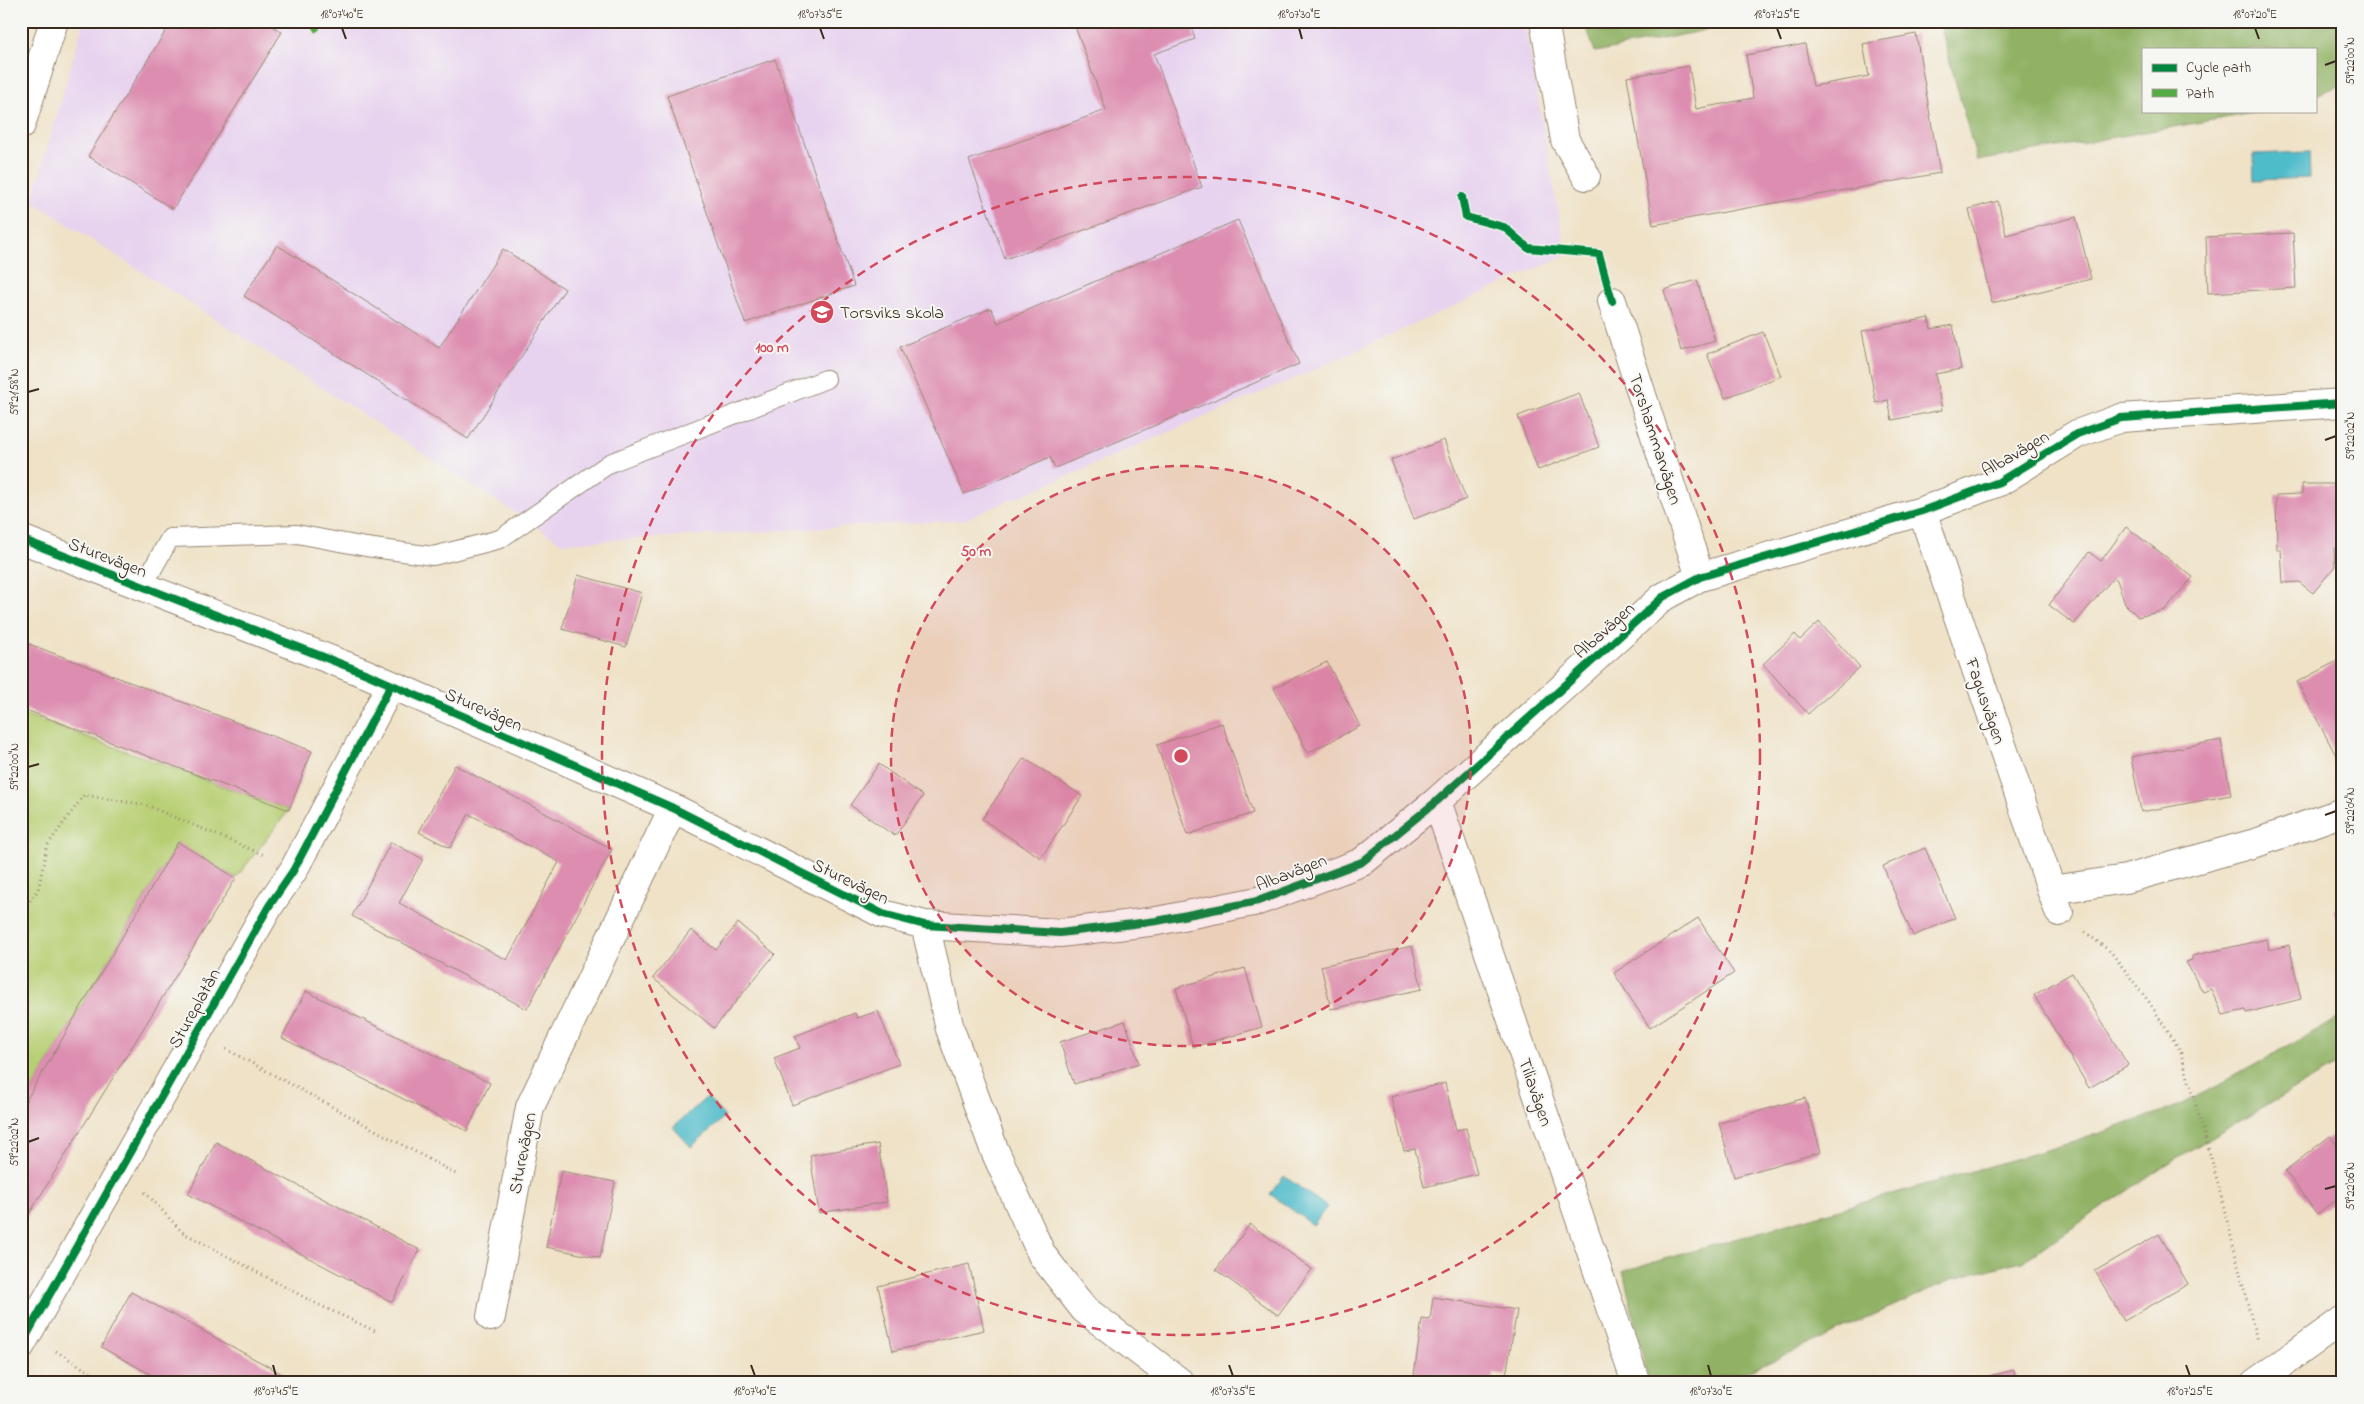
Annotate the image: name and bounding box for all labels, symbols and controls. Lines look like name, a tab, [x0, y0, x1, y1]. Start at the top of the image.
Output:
text: 18°07'40"E	[320, 6, 364, 24]
text: 18°07'35"E	[798, 6, 842, 24]
text: 18°07'30"E	[1277, 6, 1321, 24]
text: 18°07'25"E	[1754, 6, 1800, 24]
text: 18°07'20"E	[2233, 6, 2277, 24]
text: 59°22'00"N	[2342, 37, 2360, 85]
legend	[2142, 48, 2316, 112]
text: Cycle path	[2186, 57, 2251, 80]
text: Path	[2186, 83, 2214, 105]
school or university icon: Torsviks skola	[809, 299, 835, 325]
place label: Torsviks skola	[840, 301, 944, 327]
text: 100 m	[755, 337, 789, 359]
text: 59°21'58"N	[6, 368, 24, 416]
street label: Torshammarvägen	[1620, 371, 1688, 509]
text: 59°22'02"N	[2342, 412, 2360, 460]
street label: Albavägen	[1977, 425, 2055, 485]
street label: Sturevägen	[64, 532, 151, 587]
text: 50 m	[961, 541, 992, 563]
street label: Albavägen	[1569, 597, 1642, 667]
street label: Fagusvägen	[1956, 654, 2011, 749]
street label: Sturevägen	[440, 682, 526, 740]
text: 59°22'00"N	[6, 743, 24, 791]
centre of rings	[1172, 747, 1190, 765]
text: 59°22'04"N	[2342, 787, 2360, 835]
street label: Albavägen	[1252, 848, 1332, 900]
street label: Sturevägen	[807, 853, 893, 914]
street label: Stureplatån	[163, 964, 229, 1054]
street label: Tiliavägen	[1509, 1055, 1558, 1131]
street label: Sturevägen	[503, 1110, 546, 1197]
text: 59°22'02"N	[6, 1118, 24, 1166]
text: 59°22'06"N	[2342, 1162, 2360, 1210]
text: 18°07'45"E	[254, 1383, 298, 1401]
text: 18°07'40"E	[733, 1383, 777, 1401]
text: 18°07'35"E	[1211, 1383, 1255, 1401]
text: 18°07'30"E	[1689, 1383, 1733, 1401]
text: 18°07'25"E	[2167, 1383, 2213, 1401]

